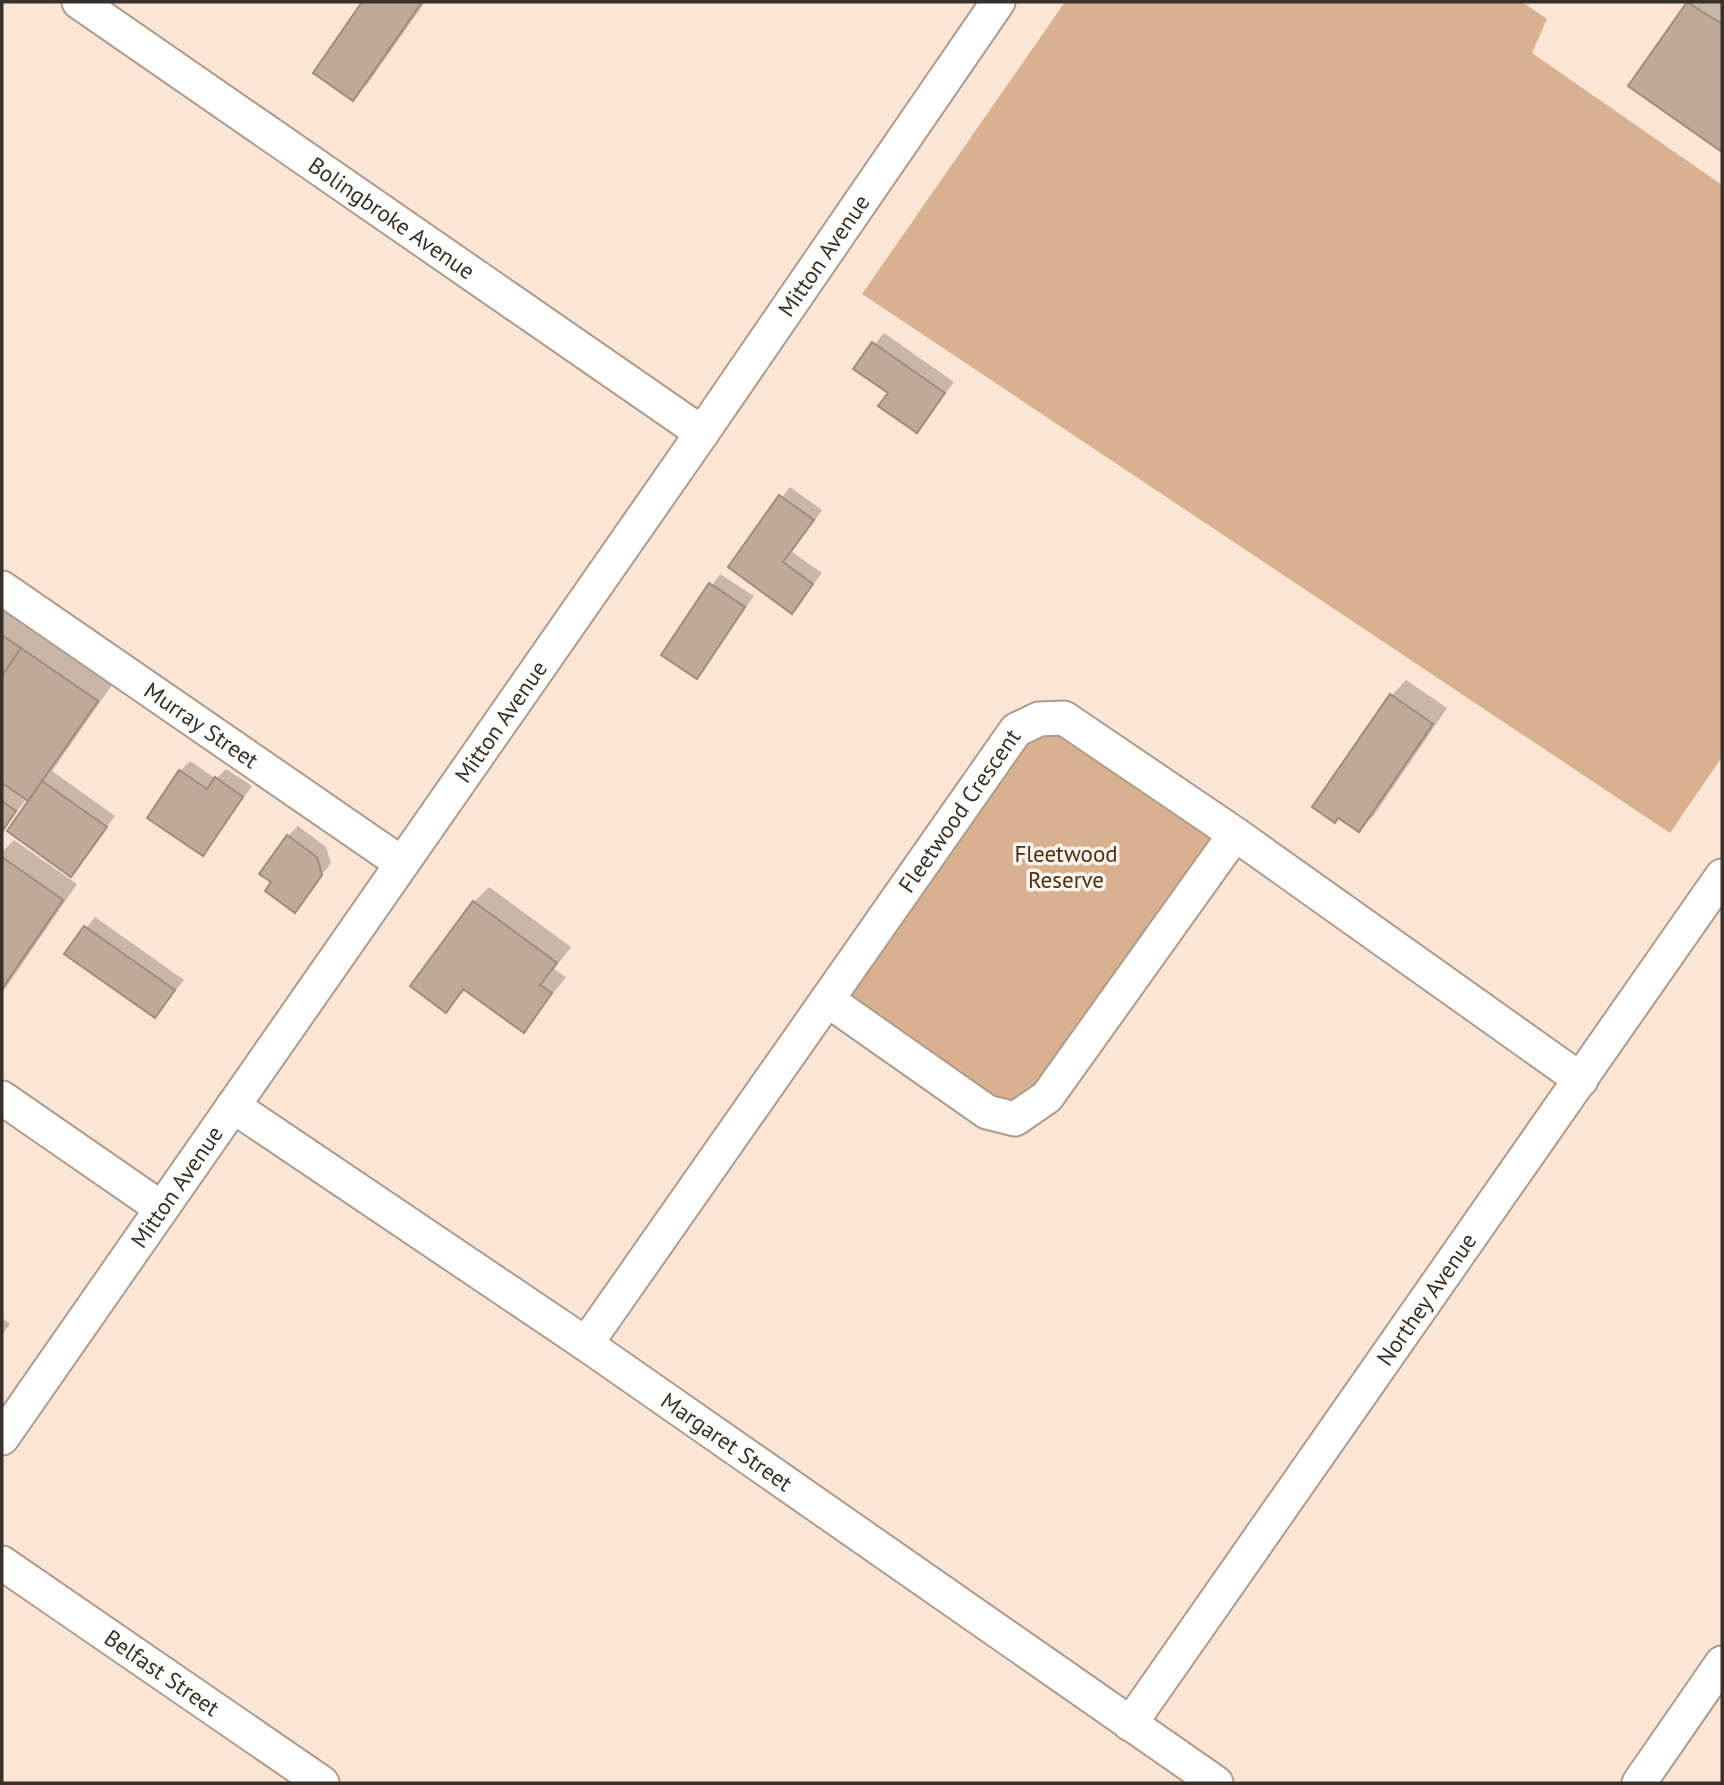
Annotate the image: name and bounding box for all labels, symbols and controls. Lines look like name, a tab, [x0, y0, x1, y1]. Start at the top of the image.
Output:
street label: Bolingbroke Avenue	[303, 150, 481, 285]
street label: Mitton Avenue	[771, 189, 876, 322]
street label: Mitton Avenue	[448, 655, 553, 788]
street label: Murray Street	[139, 675, 264, 775]
street label: Fleetwood Crescent	[892, 723, 1026, 898]
park label: Fleetwood Reserve	[1014, 839, 1118, 894]
street label: Mitton Avenue	[124, 1120, 229, 1253]
street label: Northey Avenue	[1370, 1227, 1482, 1371]
street label: Margaret Street	[656, 1386, 798, 1497]
street label: Belfast Street	[99, 1623, 225, 1722]

